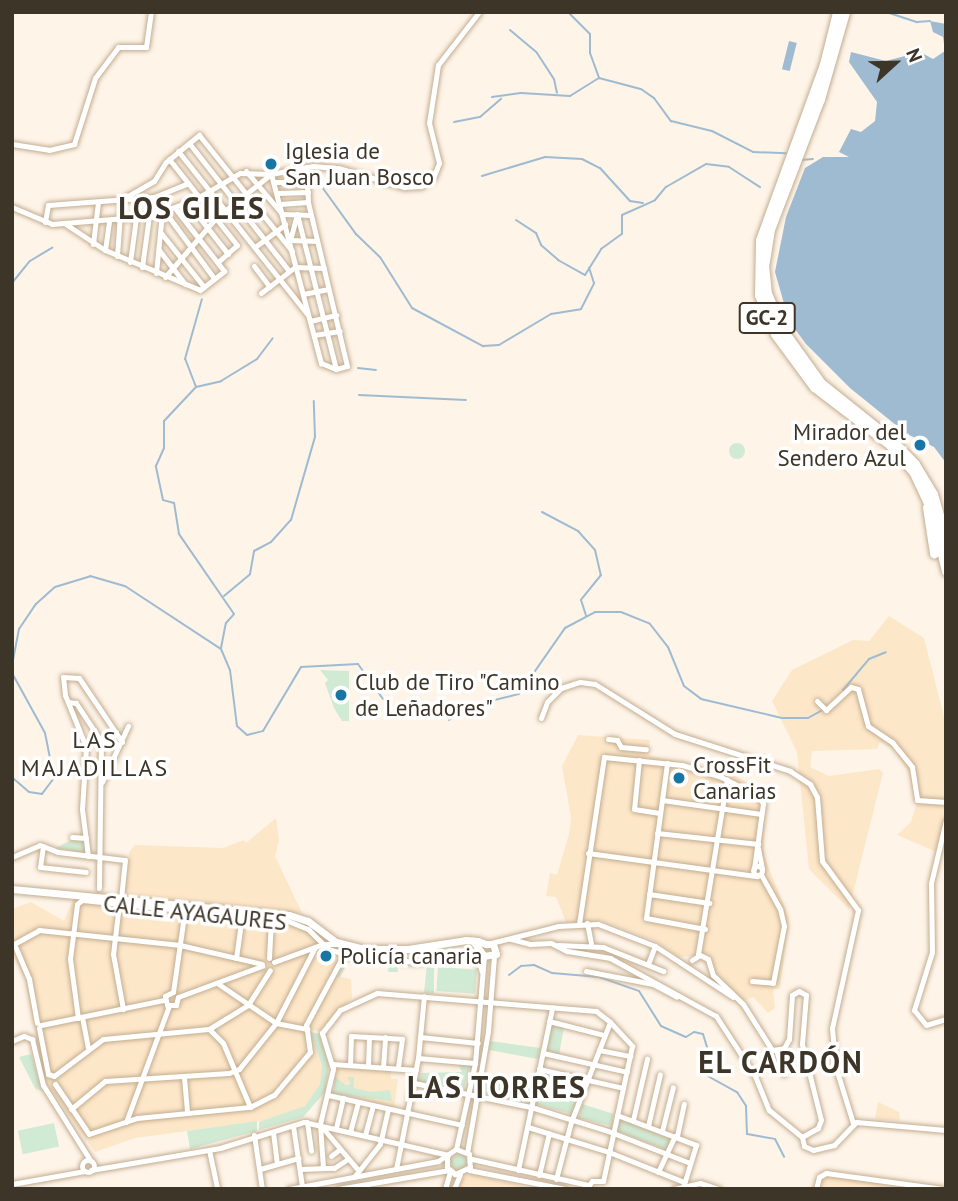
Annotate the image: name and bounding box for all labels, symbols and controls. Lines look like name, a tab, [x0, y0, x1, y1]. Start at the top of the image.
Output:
north arrow	[860, 28, 930, 98]
text: N	[901, 45, 928, 65]
place label: Iglesia de San Juan Bosco	[285, 137, 434, 191]
marker: Iglesia de San Juan Bosco	[263, 156, 279, 172]
district label: LOS GILES	[119, 190, 265, 226]
road number: GC-2	[737, 300, 797, 336]
place label: Mirador del Sendero Azul	[777, 418, 906, 472]
marker: Mirador del Sendero Azul	[912, 437, 928, 453]
place label: Club de Tiro "Camino de Leñadores"	[355, 668, 562, 722]
marker: Club de Tiro "Camino de Leñadores"	[333, 687, 349, 703]
district label: LAS MAJADILLAS	[22, 726, 168, 782]
place label: CrossFit Canarias	[693, 751, 776, 805]
marker: CrossFit Canarias	[671, 770, 687, 786]
street label: CALLE AYAGAURES	[102, 890, 288, 936]
place label: Policía canaria	[340, 942, 482, 970]
marker: Policía canaria	[318, 948, 334, 964]
district label: EL CARDÓN	[698, 1044, 864, 1080]
district label: LAS TORRES	[408, 1069, 586, 1105]

